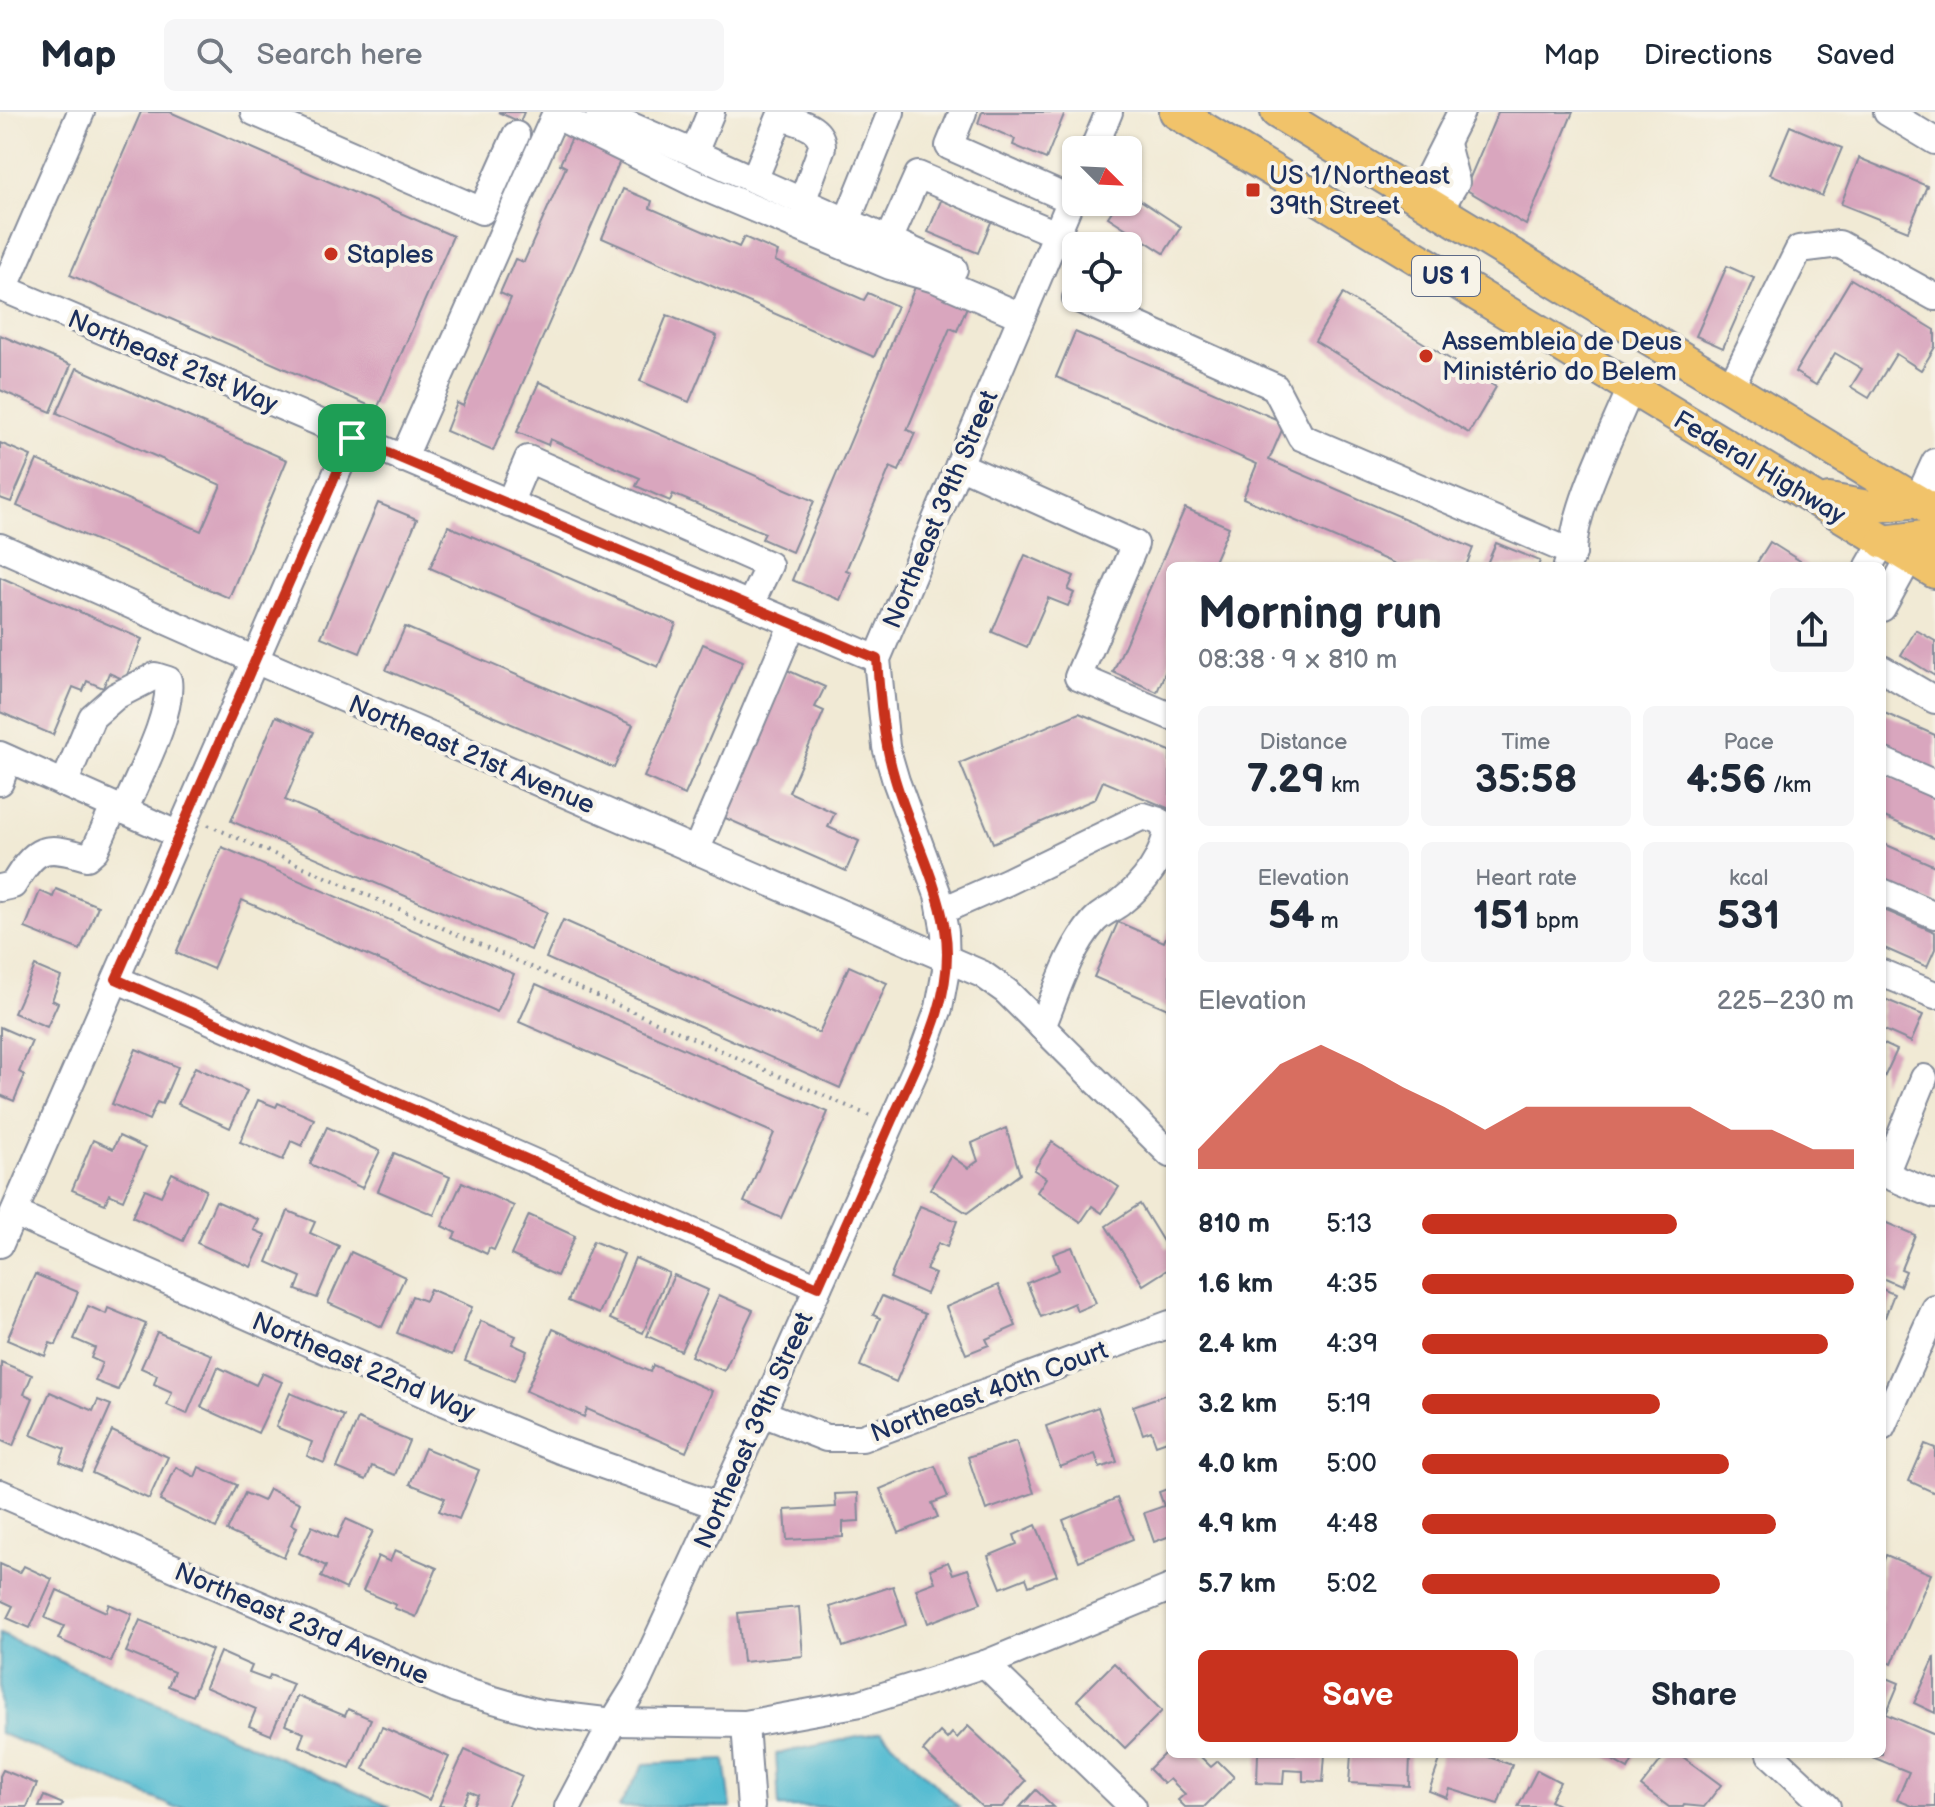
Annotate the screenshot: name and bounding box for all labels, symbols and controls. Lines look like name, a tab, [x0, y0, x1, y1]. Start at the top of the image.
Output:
search box	[164, 19, 724, 91]
text: Map	[40, 33, 116, 78]
icon: search	[192, 33, 236, 77]
text: Search here	[256, 37, 423, 73]
text: Map	[1543, 39, 1600, 72]
text: Directions	[1644, 39, 1772, 72]
text: Saved	[1816, 39, 1895, 72]
north arrow	[1062, 136, 1142, 216]
map controls	[1062, 136, 1142, 312]
place label: US 1/Northeast 39th Street	[1269, 161, 1450, 222]
marker: US 1/Northeast 39th Street	[1244, 181, 1262, 199]
button: locate	[1062, 232, 1142, 312]
place label: Staples	[347, 240, 434, 271]
marker: Staples	[322, 245, 340, 263]
road number: US 1	[1412, 256, 1480, 296]
street label: Northeast 21st Way	[63, 304, 282, 421]
place label: Assembleia de Deus Ministério do Belem	[1442, 327, 1682, 388]
marker: Assembleia de Deus Ministério do Belem	[1417, 347, 1435, 365]
street label: Northeast 39th Street	[877, 386, 1006, 633]
pin	[318, 404, 386, 472]
street label: Federal Highway	[1668, 405, 1851, 532]
icon: arrive	[330, 416, 374, 460]
text: Morning run	[1198, 588, 1442, 641]
button: share	[1770, 588, 1854, 672]
text: 08:38 · 9 × 810 m	[1198, 645, 1397, 676]
street label: Northeast 21st Avenue	[344, 689, 599, 821]
text: Distance	[1259, 729, 1347, 756]
text: Time	[1502, 729, 1550, 756]
text: Pace	[1724, 729, 1774, 756]
text: 7.29	[1247, 756, 1325, 804]
text: 35:58	[1474, 756, 1578, 804]
text: 4:56	[1686, 756, 1766, 804]
text: km	[1325, 772, 1360, 799]
text: /km	[1766, 772, 1811, 799]
text: Elevation	[1257, 865, 1349, 892]
text: Heart rate	[1475, 865, 1577, 892]
text: kcal	[1729, 865, 1768, 892]
text: 54	[1268, 892, 1315, 940]
text: 151	[1473, 892, 1530, 940]
text: 531	[1717, 892, 1780, 940]
text: m	[1315, 908, 1339, 935]
text: bpm	[1530, 908, 1579, 935]
text: Elevation	[1198, 986, 1306, 1017]
text: 225–230 m	[1717, 986, 1854, 1017]
text: 810 m	[1198, 1209, 1270, 1240]
text: 5:13	[1326, 1209, 1372, 1240]
text: 1.6 km	[1198, 1269, 1273, 1300]
text: 4:35	[1326, 1269, 1378, 1300]
street label: Northeast 22nd Way	[247, 1306, 480, 1428]
street label: Northeast 39th Street	[688, 1308, 821, 1554]
text: 2.4 km	[1198, 1329, 1277, 1360]
text: 4:39	[1326, 1329, 1378, 1360]
street label: Northeast 40th Court	[867, 1335, 1112, 1450]
text: 3.2 km	[1198, 1389, 1277, 1420]
text: 5:19	[1326, 1389, 1371, 1420]
text: 4.0 km	[1198, 1449, 1278, 1480]
text: 5:00	[1326, 1449, 1377, 1480]
text: 4.9 km	[1198, 1509, 1277, 1540]
text: 4:48	[1326, 1509, 1378, 1540]
street label: Northeast 23rd Avenue	[170, 1557, 433, 1692]
text: 5.7 km	[1198, 1569, 1276, 1600]
text: 5:02	[1326, 1569, 1377, 1600]
button: Save	[1198, 1650, 1518, 1742]
button: Share	[1534, 1650, 1854, 1742]

